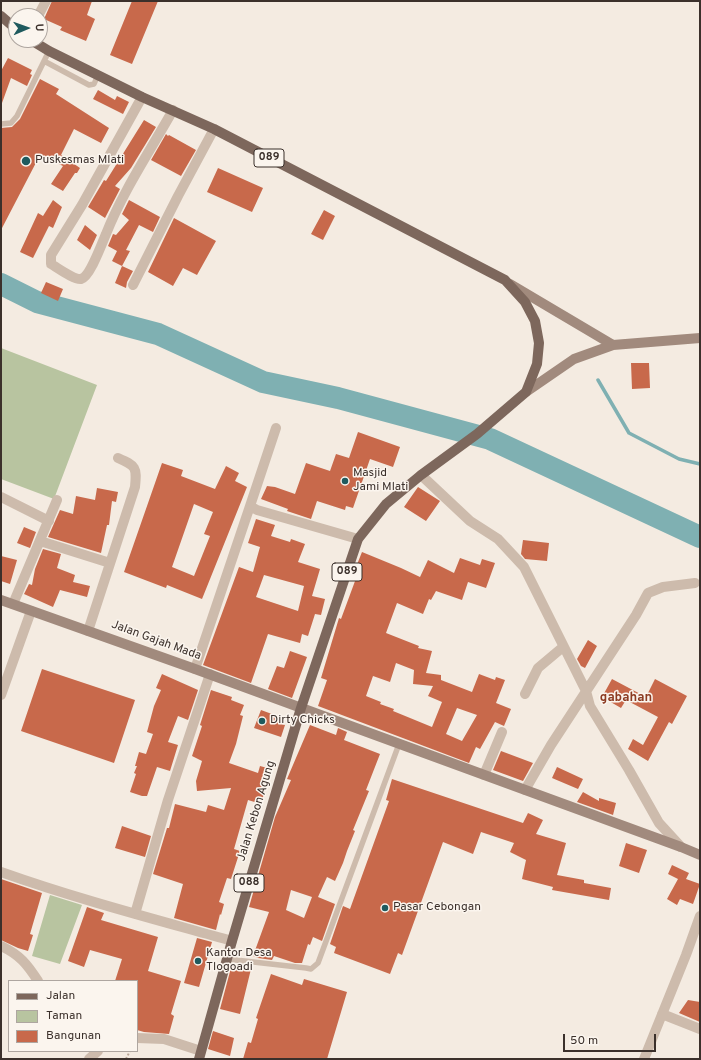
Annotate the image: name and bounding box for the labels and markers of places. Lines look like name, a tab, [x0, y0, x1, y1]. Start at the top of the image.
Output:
place label: Puskesmas Mlati	[35, 154, 124, 168]
marker: Puskesmas Mlati	[20, 155, 32, 167]
place label: Masjid Jami Mlati	[353, 467, 408, 495]
marker: Masjid Jami Mlati	[340, 476, 350, 486]
place label: Dirty Chicks	[270, 714, 335, 728]
marker: Dirty Chicks	[257, 716, 267, 726]
place label: Pasar Cebongan	[393, 901, 481, 915]
marker: Pasar Cebongan	[380, 903, 390, 913]
place label: Kantor Desa Tlogoadi	[206, 947, 272, 975]
marker: Kantor Desa Tlogoadi	[193, 956, 203, 966]

